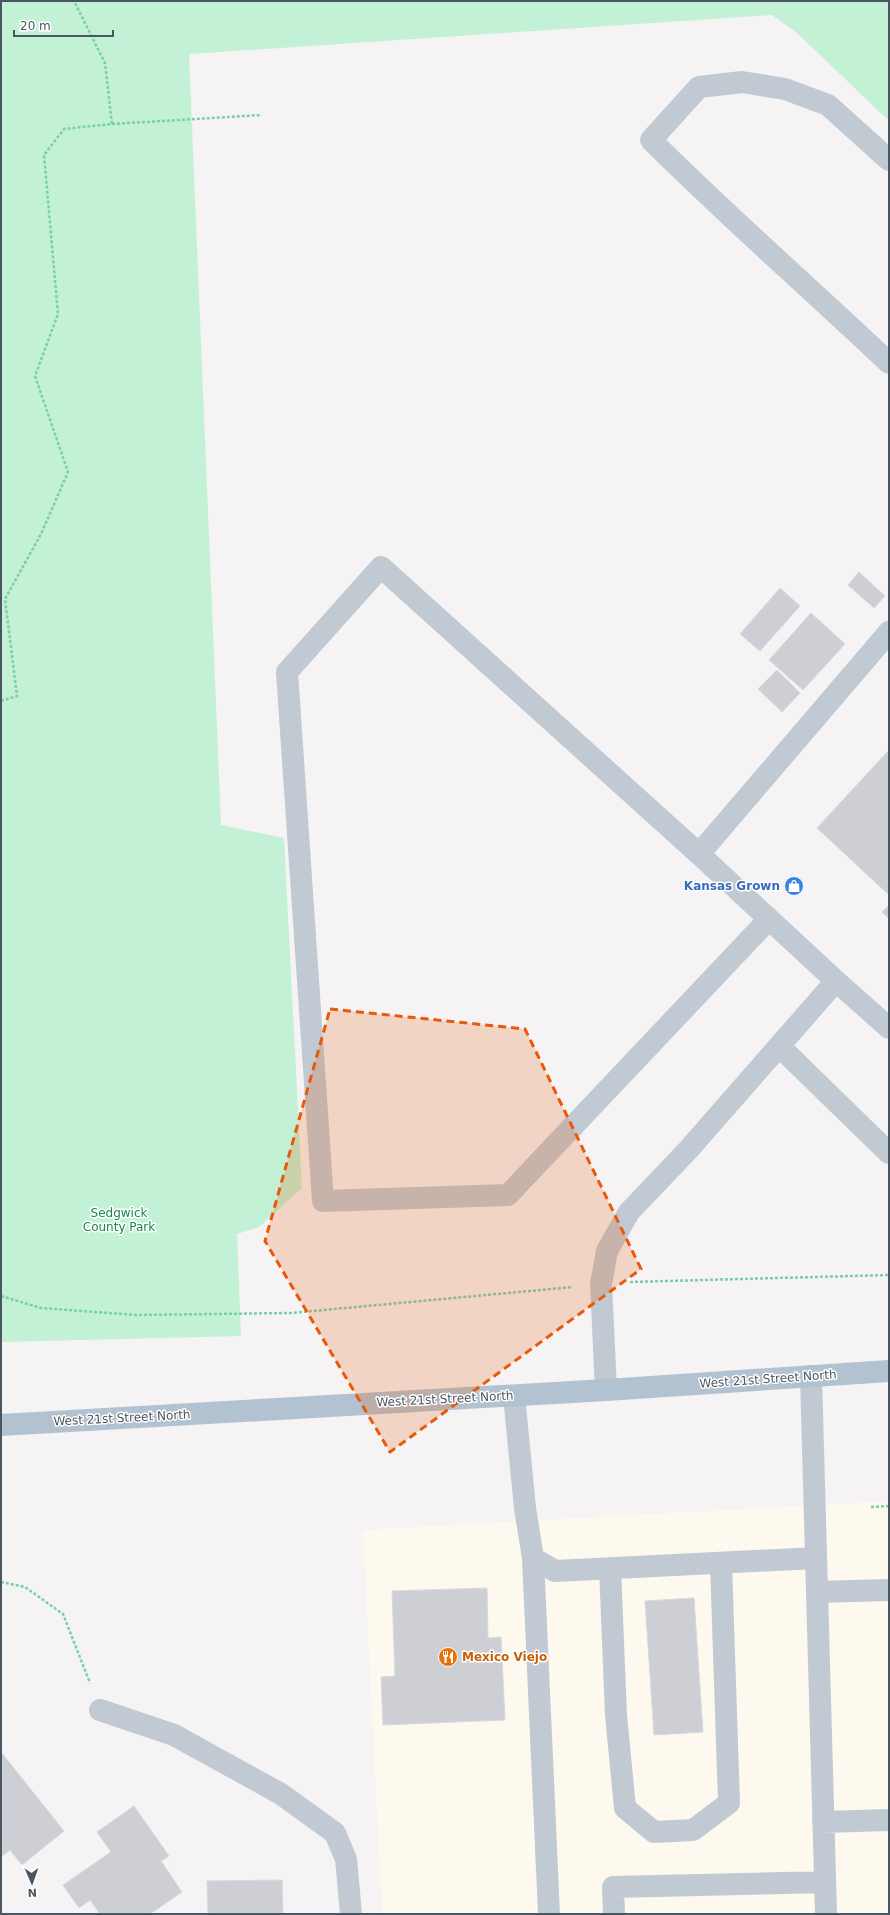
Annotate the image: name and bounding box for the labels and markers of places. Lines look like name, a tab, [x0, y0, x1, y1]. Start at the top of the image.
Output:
shop icon: Kansas Grown	[783, 875, 805, 897]
place label: Kansas Grown	[684, 879, 780, 893]
restaurant icon: Mexico Viejo	[437, 1646, 459, 1668]
place label: Mexico Viejo	[462, 1650, 547, 1664]

